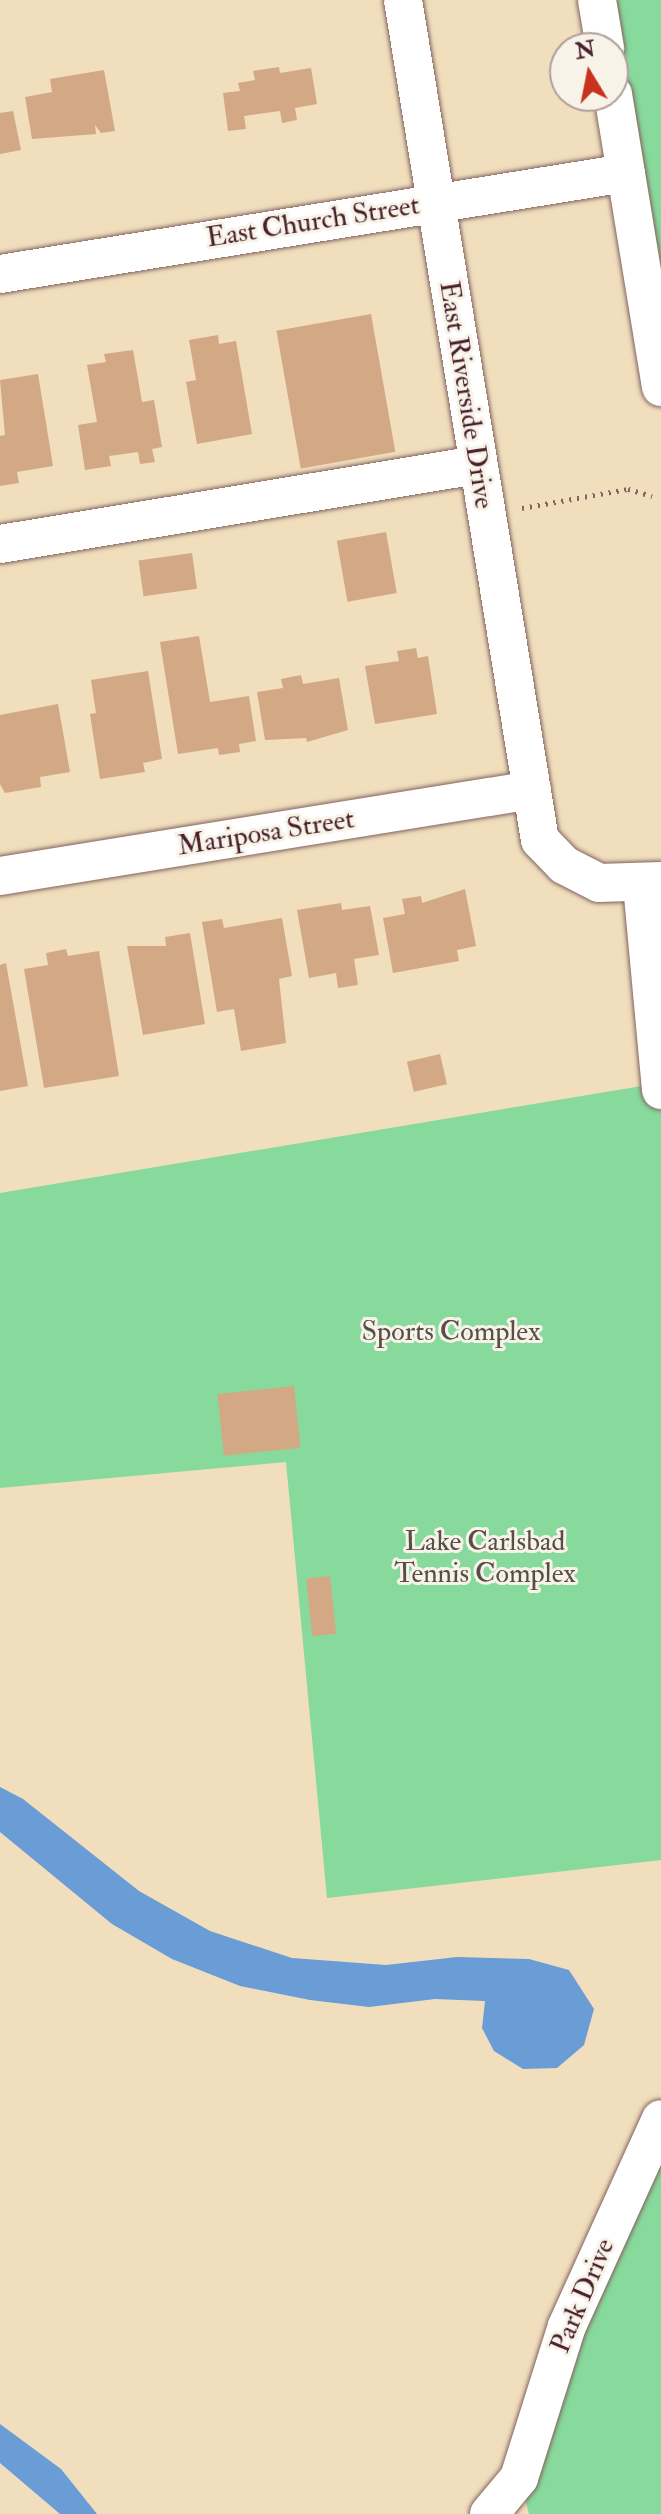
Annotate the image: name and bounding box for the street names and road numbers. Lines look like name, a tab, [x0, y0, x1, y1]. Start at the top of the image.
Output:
street label: East Church Street	[204, 189, 422, 255]
street label: East Riverside Drive	[431, 279, 501, 511]
street label: Mariposa Street	[175, 802, 357, 864]
street label: Park Drive	[544, 2234, 622, 2358]

